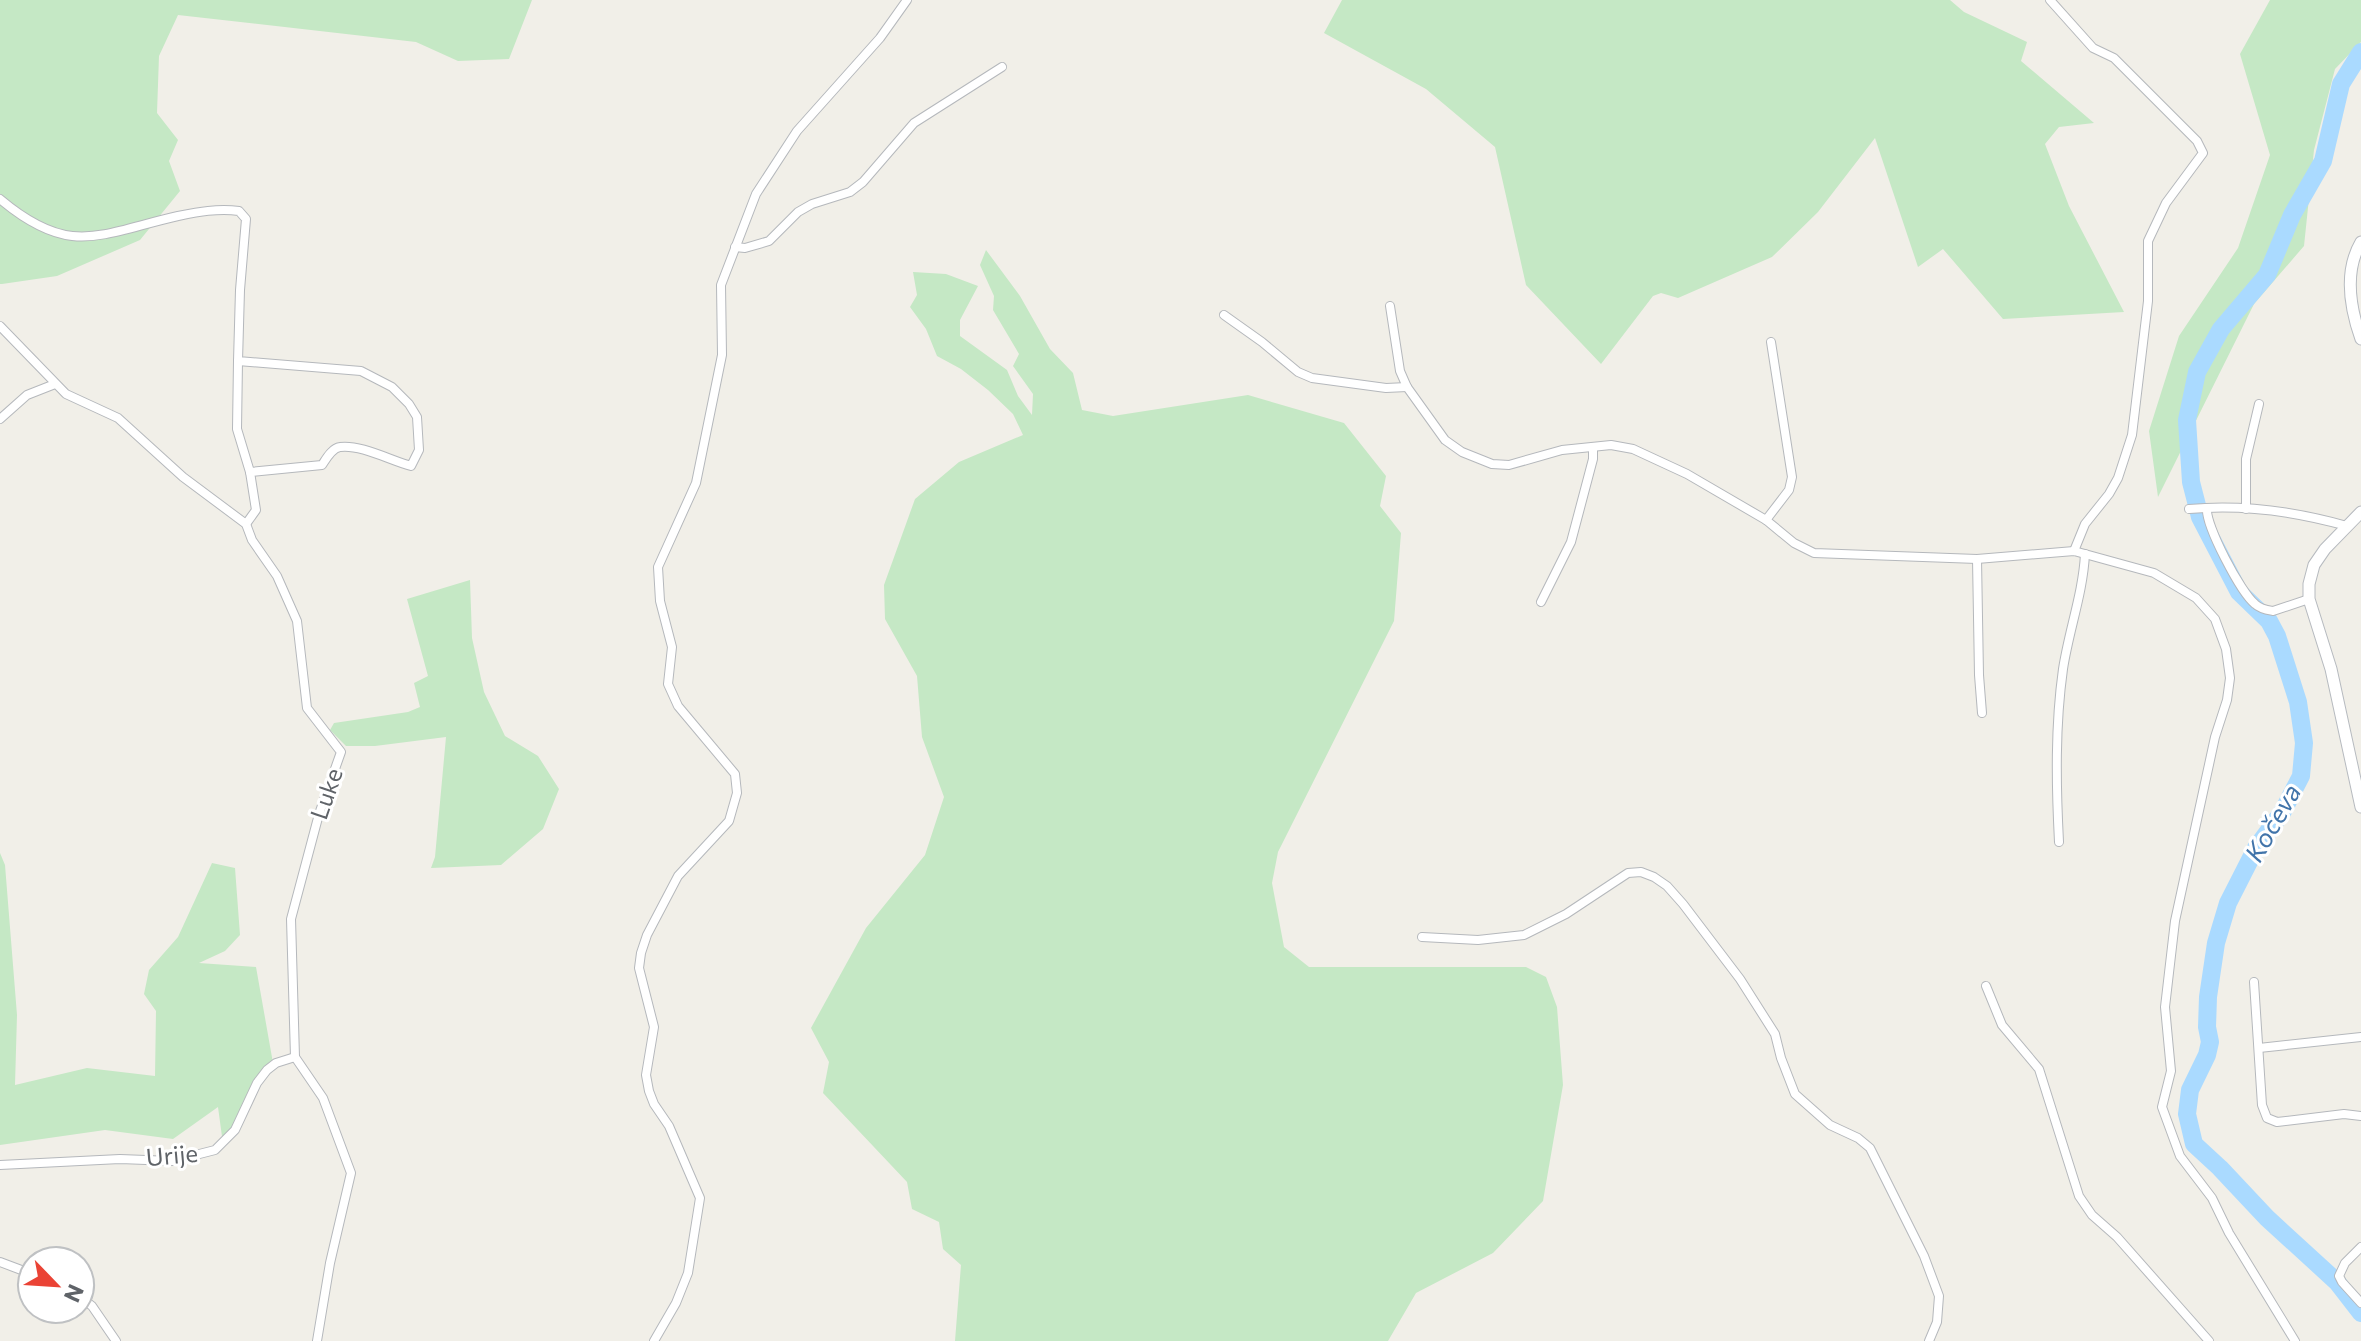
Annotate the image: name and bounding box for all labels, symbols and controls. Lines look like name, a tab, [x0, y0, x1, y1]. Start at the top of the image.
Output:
street label: Luke	[303, 764, 348, 823]
water label: Kočeva	[2237, 778, 2306, 867]
street label: Urije	[145, 1138, 199, 1171]
north arrow	[16, 1245, 96, 1325]
text: N	[59, 1280, 90, 1307]

